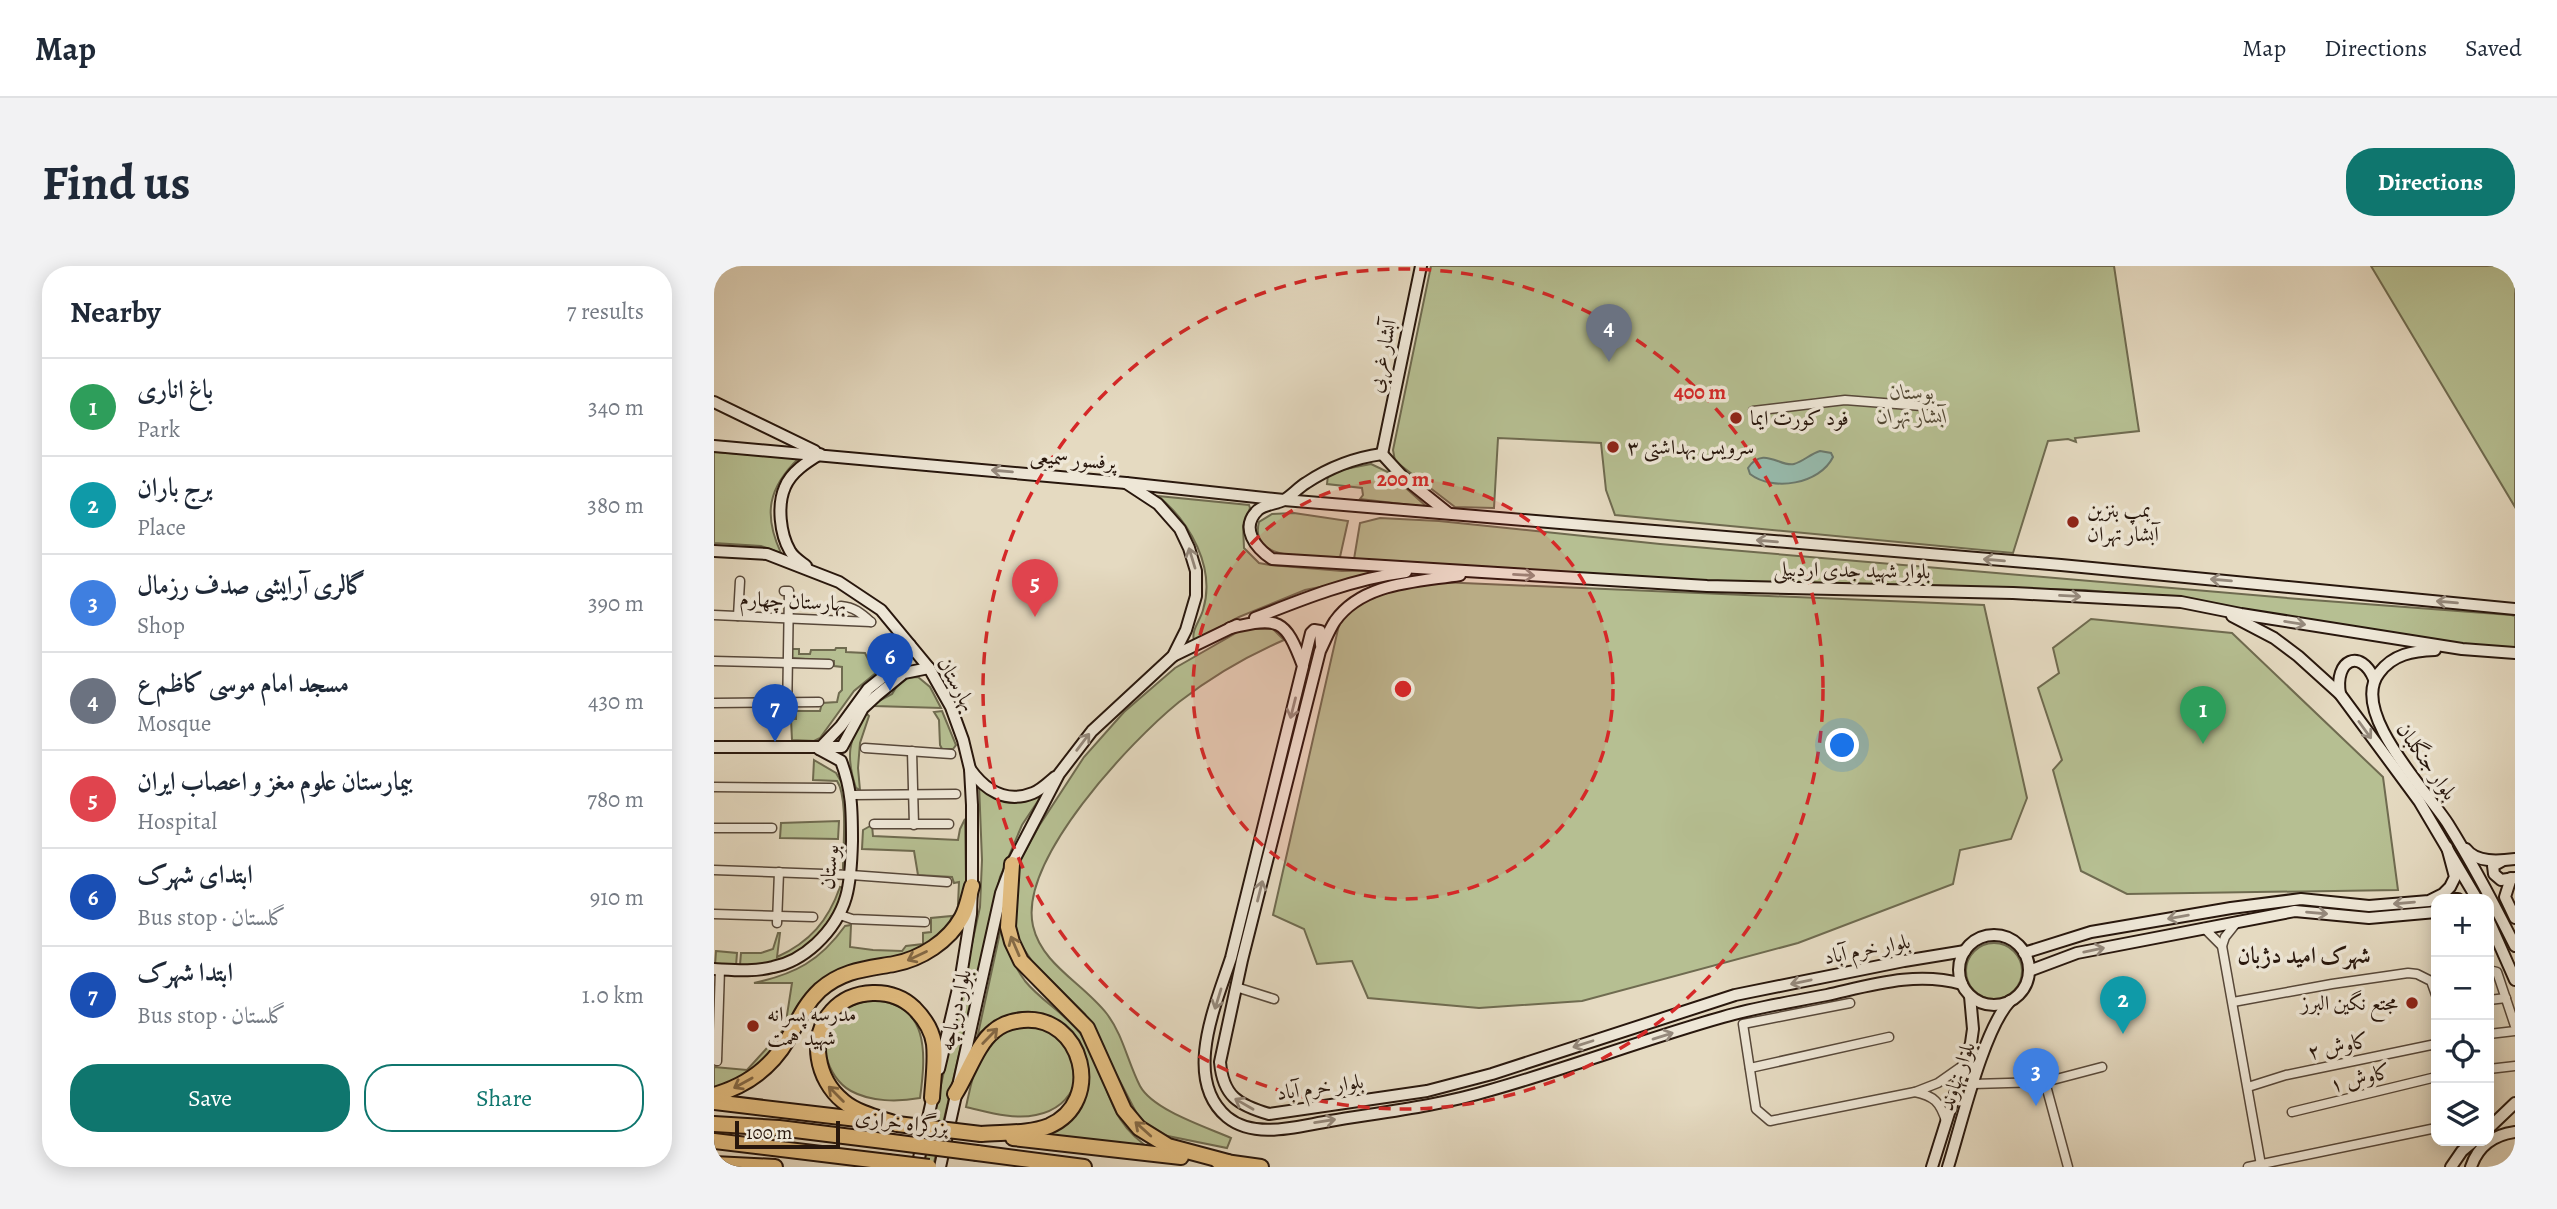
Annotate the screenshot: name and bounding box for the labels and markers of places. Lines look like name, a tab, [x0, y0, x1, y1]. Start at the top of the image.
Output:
pin: 4	[1586, 304, 1632, 362]
place label: فود کورت ایما	[1750, 404, 1849, 432]
marker: فود کورت ایما	[1728, 410, 1744, 426]
place label: سرویس بهداشتی ۳	[1627, 433, 1754, 462]
marker: سرویس بهداشتی ۳	[1605, 439, 1621, 455]
place label: پمپ بنزین آبشار تهران	[2087, 496, 2161, 548]
marker: پمپ بنزین آبشار تهران	[2065, 514, 2081, 530]
pin: 5	[1012, 559, 1058, 617]
pin: 6	[867, 633, 913, 691]
centre of rings	[1391, 677, 1415, 701]
pin: 7	[752, 684, 798, 742]
pin: 1	[2180, 686, 2226, 744]
pin: 2	[2100, 976, 2146, 1034]
place label: مجتع نگین البرز	[2299, 989, 2398, 1022]
marker: مجتع نگین البرز	[2404, 995, 2420, 1011]
place label: مدرسه پسرانه شهید همت	[767, 1000, 856, 1052]
marker: مدرسه پسرانه شهید همت	[745, 1018, 761, 1034]
pin: 3	[2013, 1048, 2059, 1106]

